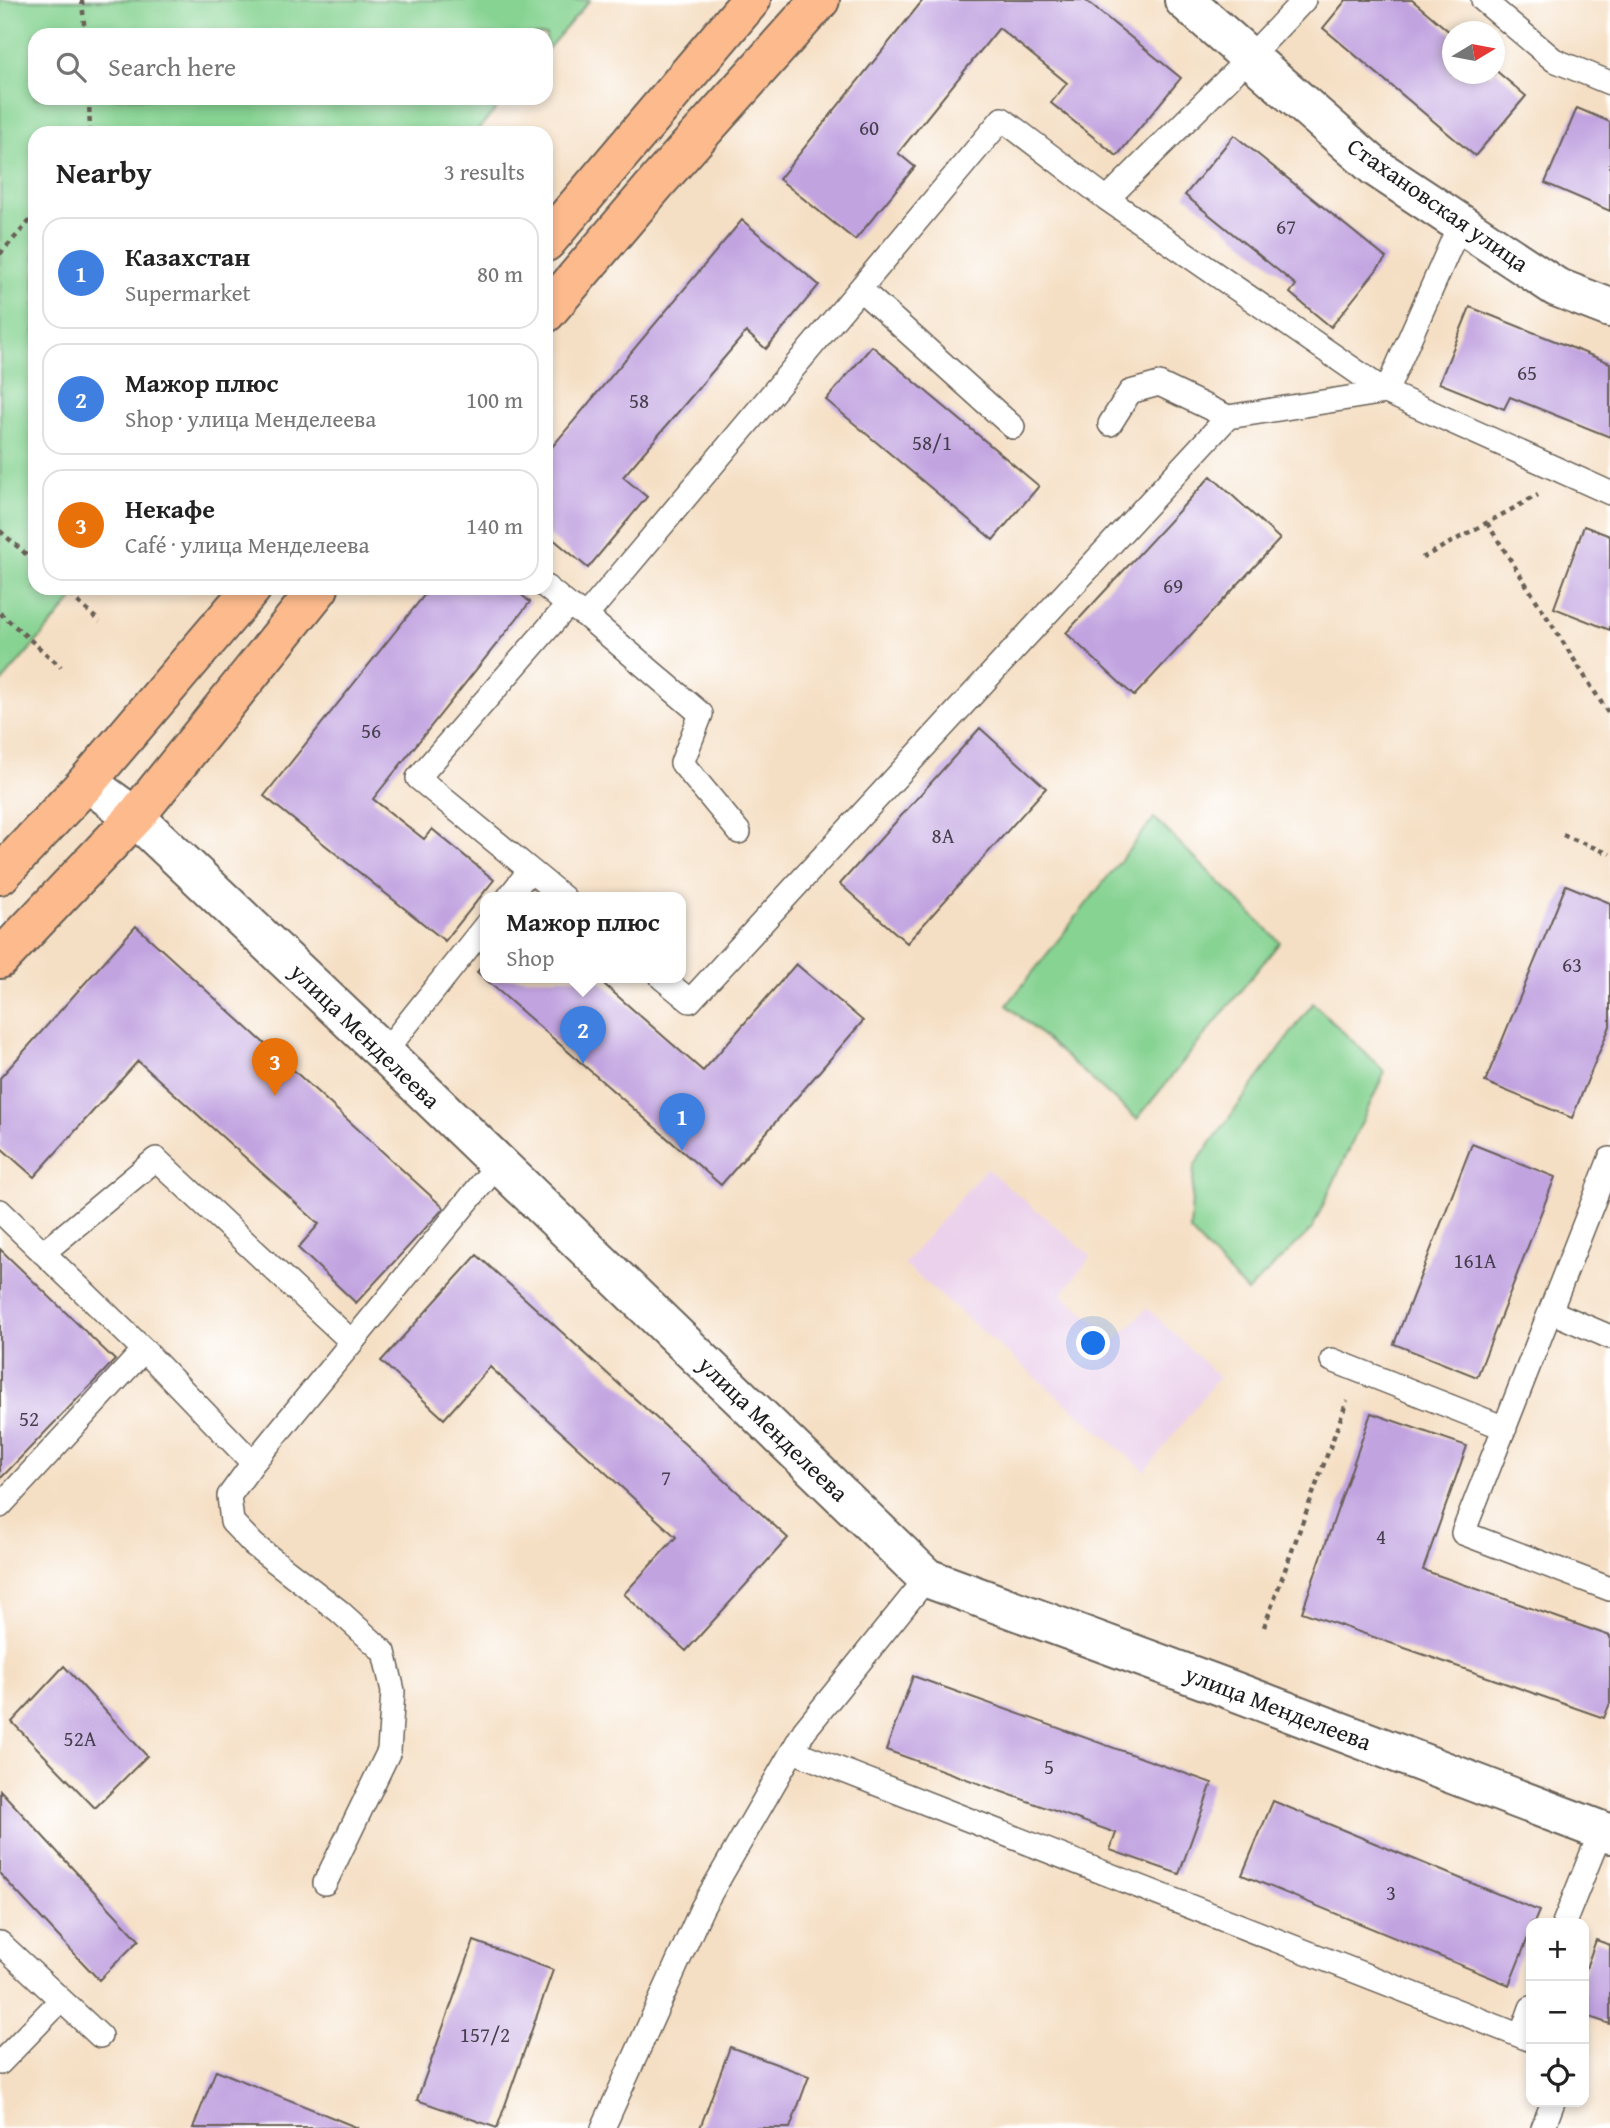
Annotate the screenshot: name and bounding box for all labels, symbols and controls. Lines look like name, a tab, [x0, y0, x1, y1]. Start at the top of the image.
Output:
north arrow	[1442, 21, 1505, 84]
search box	[28, 28, 553, 105]
text: Search here	[108, 47, 236, 86]
icon: search	[52, 48, 90, 86]
house number: 60	[859, 112, 879, 143]
street label: Стахановская улица	[1340, 129, 1537, 281]
text: Nearby	[56, 150, 152, 194]
text: 3 results	[444, 155, 525, 188]
house number: 67	[1276, 211, 1296, 242]
text: Казахстан	[125, 237, 250, 276]
text: 1	[75, 257, 87, 290]
text: 80 m	[477, 257, 523, 290]
text: Supermarket	[125, 276, 251, 309]
house number: 65	[1517, 357, 1537, 388]
text: Мажор плюс	[125, 363, 279, 402]
text: 2	[75, 383, 87, 416]
text: 100 m	[466, 383, 523, 416]
house number: 58	[629, 385, 649, 416]
text: Shop · улица Менделеева	[125, 402, 376, 435]
house number: 58/1	[912, 427, 952, 458]
text: Некафе	[125, 489, 215, 528]
text: 3	[75, 509, 87, 542]
text: 140 m	[466, 509, 523, 542]
text: Café · улица Менделеева	[125, 528, 370, 561]
house number: 69	[1163, 570, 1183, 601]
house number: 56	[361, 715, 381, 746]
house number: 8А	[932, 820, 955, 851]
popup	[480, 892, 686, 983]
text: Мажор плюс	[506, 902, 660, 941]
text: Shop	[506, 941, 555, 974]
house number: 63	[1562, 949, 1582, 980]
street label: улица Менделеева	[282, 954, 449, 1117]
pin: 2	[560, 1006, 606, 1064]
pin: 3	[252, 1038, 298, 1096]
pin: 1	[659, 1093, 705, 1151]
house number: 161А	[1453, 1245, 1497, 1276]
your location	[1076, 1326, 1110, 1360]
street label: улица Менделеева	[690, 1347, 857, 1510]
house number: 52	[19, 1403, 39, 1434]
house number: 7	[661, 1462, 671, 1493]
house number: 4	[1376, 1521, 1386, 1552]
street label: улица Менделеева	[1179, 1655, 1377, 1759]
house number: 52А	[64, 1723, 97, 1754]
house number: 5	[1044, 1751, 1054, 1782]
house number: 3	[1386, 1877, 1396, 1908]
map controls	[1526, 1918, 1589, 2107]
button: +	[1526, 1918, 1589, 1981]
button: −	[1526, 1981, 1589, 2044]
house number: 157/2	[460, 2019, 510, 2050]
button: locate	[1526, 2044, 1589, 2107]

